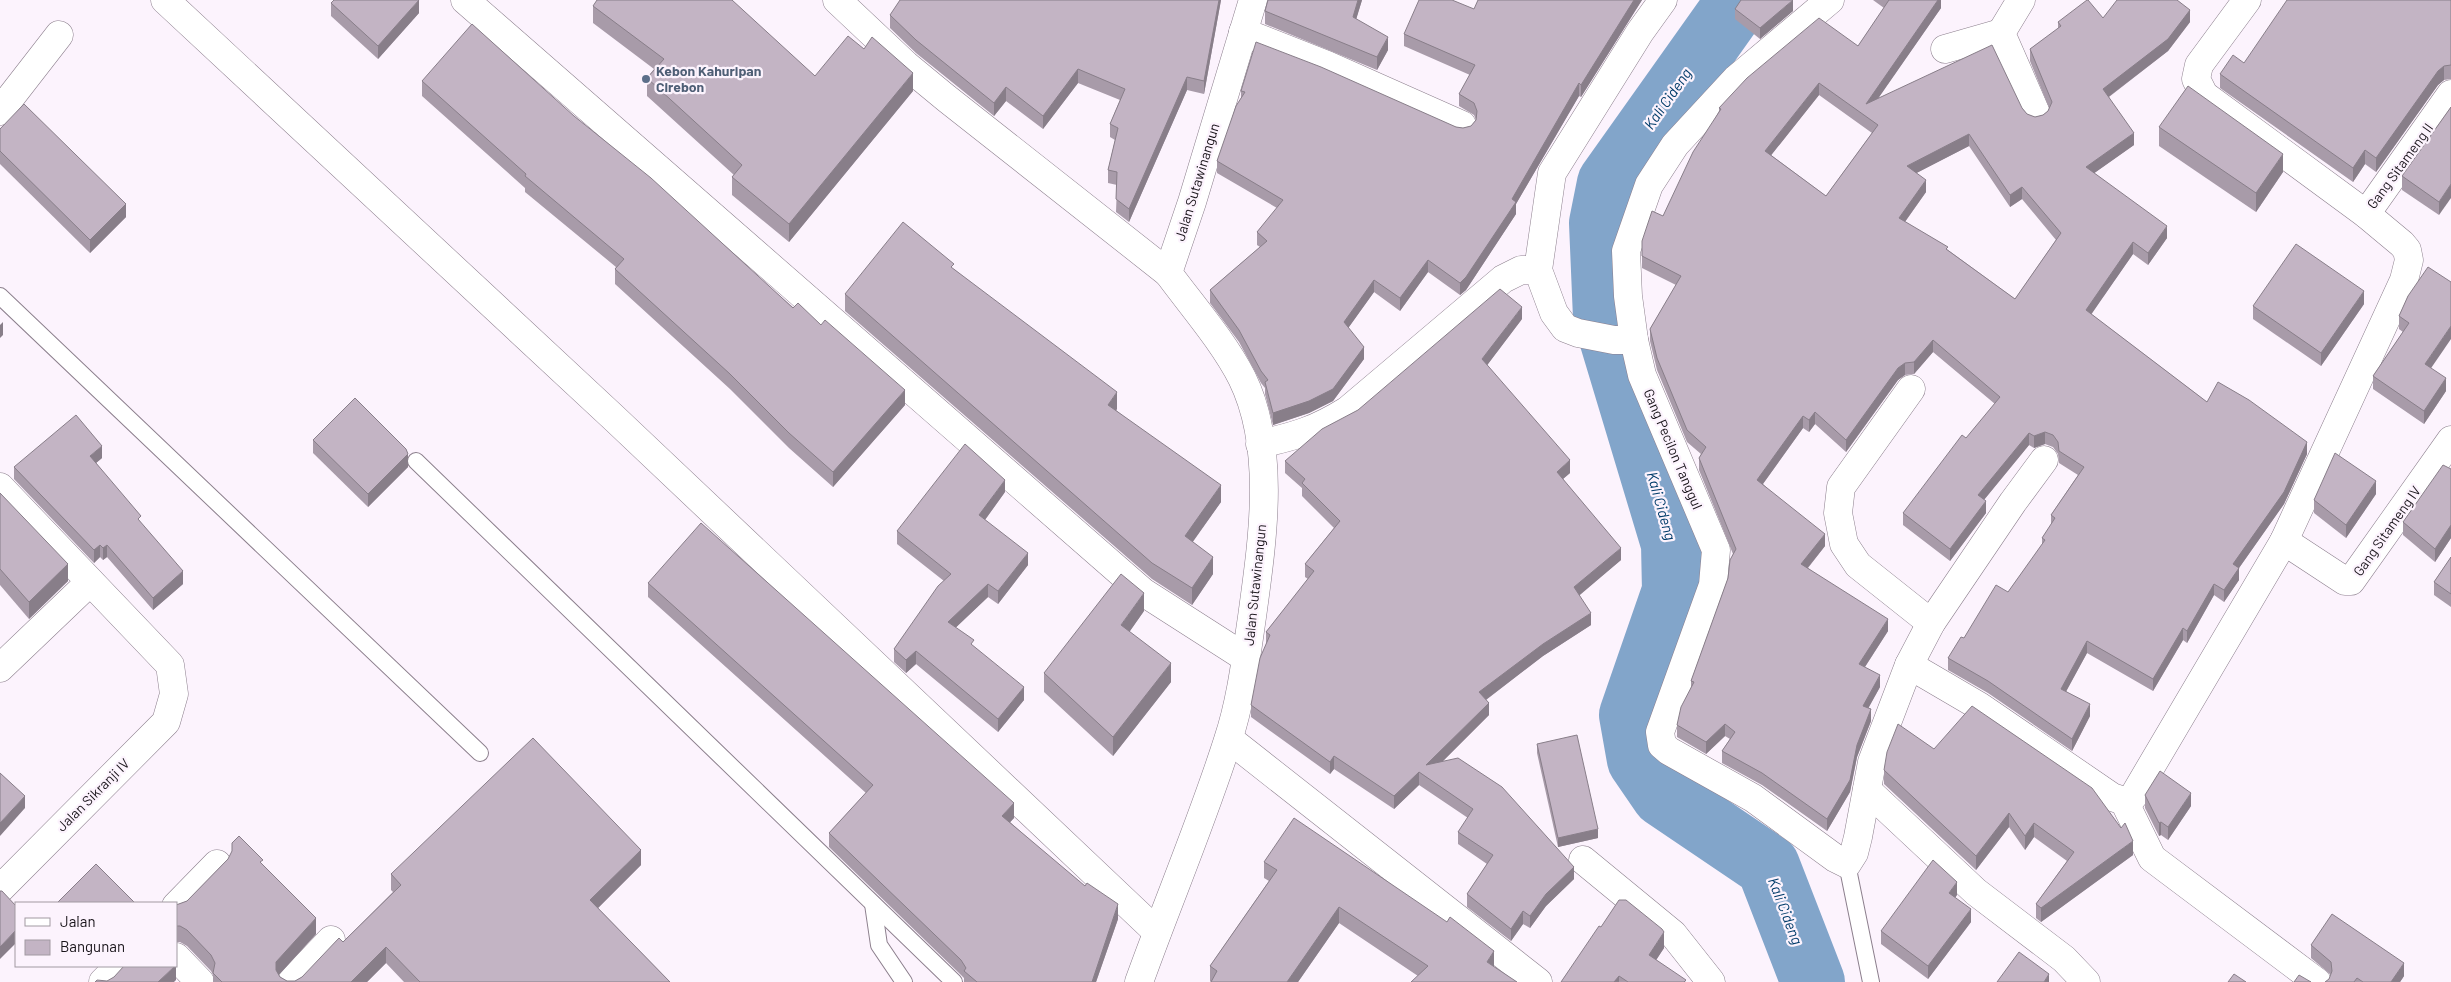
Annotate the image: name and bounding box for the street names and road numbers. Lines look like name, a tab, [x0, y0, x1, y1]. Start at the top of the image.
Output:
street label: Gang Sitameng II	[2363, 120, 2436, 212]
street label: Jalan Sutawinangun	[1171, 121, 1223, 243]
street label: Gang Pecilon Tanggul	[1640, 386, 1707, 512]
street label: Gang Sitameng IV	[2349, 482, 2424, 579]
street label: Jalan Sutawinangun	[1240, 523, 1269, 647]
street label: Jalan Sikranji IV	[53, 755, 133, 835]

